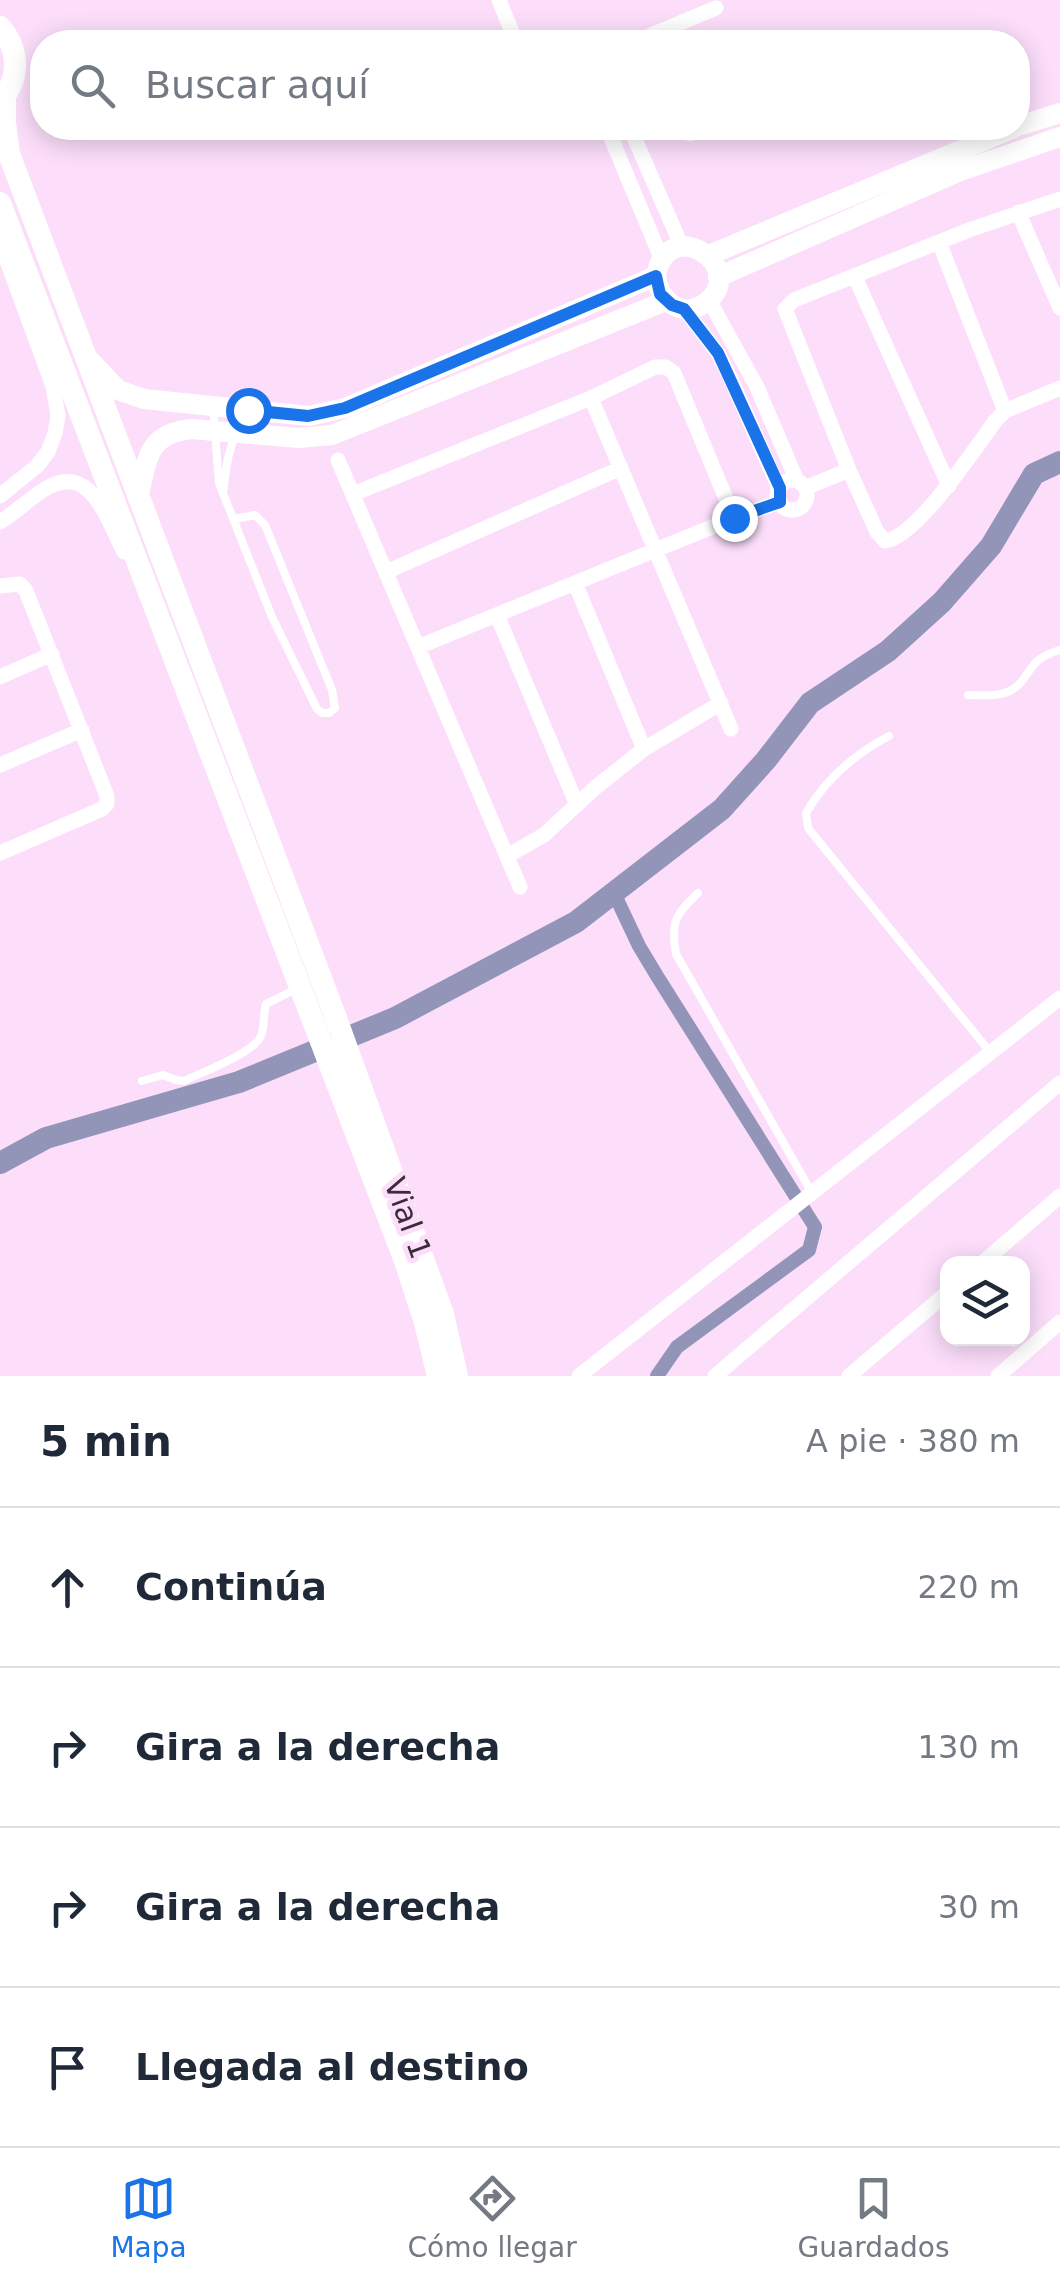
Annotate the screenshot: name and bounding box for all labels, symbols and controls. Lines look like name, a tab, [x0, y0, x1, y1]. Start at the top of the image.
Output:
search box	[30, 30, 1030, 140]
icon: search	[65, 58, 120, 113]
text: Buscar aquí	[145, 63, 369, 107]
route start	[226, 388, 272, 434]
route end	[712, 496, 758, 542]
street label: Vial 1	[377, 1173, 439, 1263]
map controls	[940, 1256, 1030, 1346]
button: layers	[940, 1256, 1030, 1346]
text: 5 min	[40, 1417, 172, 1466]
text: A pie · 380 m	[806, 1422, 1020, 1460]
icon: ahead	[40, 1560, 95, 1615]
text: Continúa	[135, 1565, 327, 1609]
text: 220 m	[918, 1568, 1020, 1606]
icon: right	[40, 1720, 95, 1775]
text: Gira a la derecha	[135, 1725, 500, 1769]
text: 130 m	[918, 1728, 1020, 1766]
icon: right	[40, 1880, 95, 1935]
text: Gira a la derecha	[135, 1885, 500, 1929]
text: 30 m	[938, 1888, 1020, 1926]
icon: arrive	[40, 2040, 95, 2095]
text: Llegada al destino	[135, 2045, 529, 2089]
tab: Mapa	[110, 2171, 187, 2264]
tab: Cómo llegar	[407, 2171, 577, 2264]
tab: Guardados	[798, 2171, 950, 2264]

